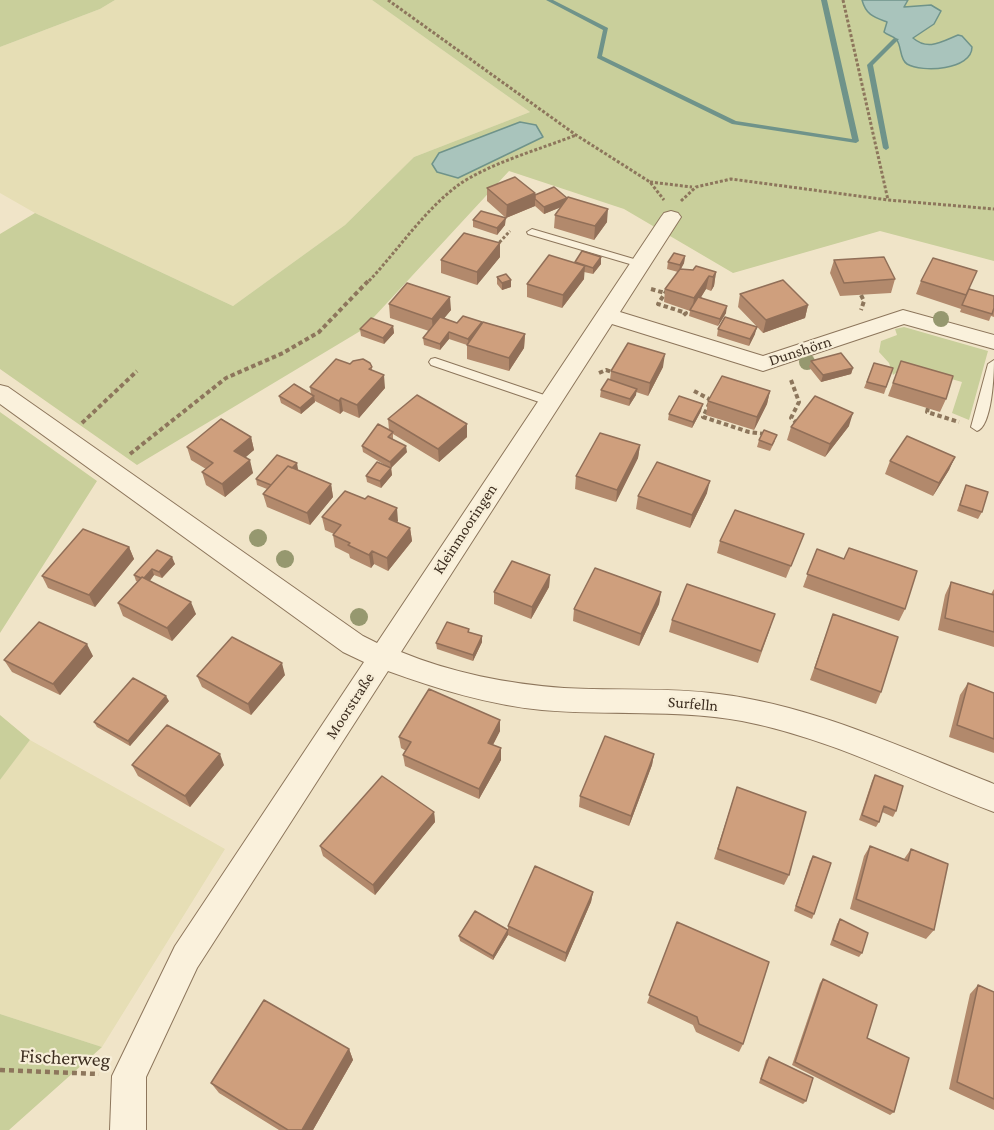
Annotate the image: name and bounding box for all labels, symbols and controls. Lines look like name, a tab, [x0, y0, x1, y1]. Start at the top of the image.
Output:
street label: Dunshörn	[766, 332, 834, 370]
street label: Kleinmooringen	[429, 480, 501, 578]
street label: Moorstraße	[322, 669, 378, 743]
street label: Surfelln	[667, 692, 719, 716]
street label: Fischerweg	[19, 1044, 111, 1072]

